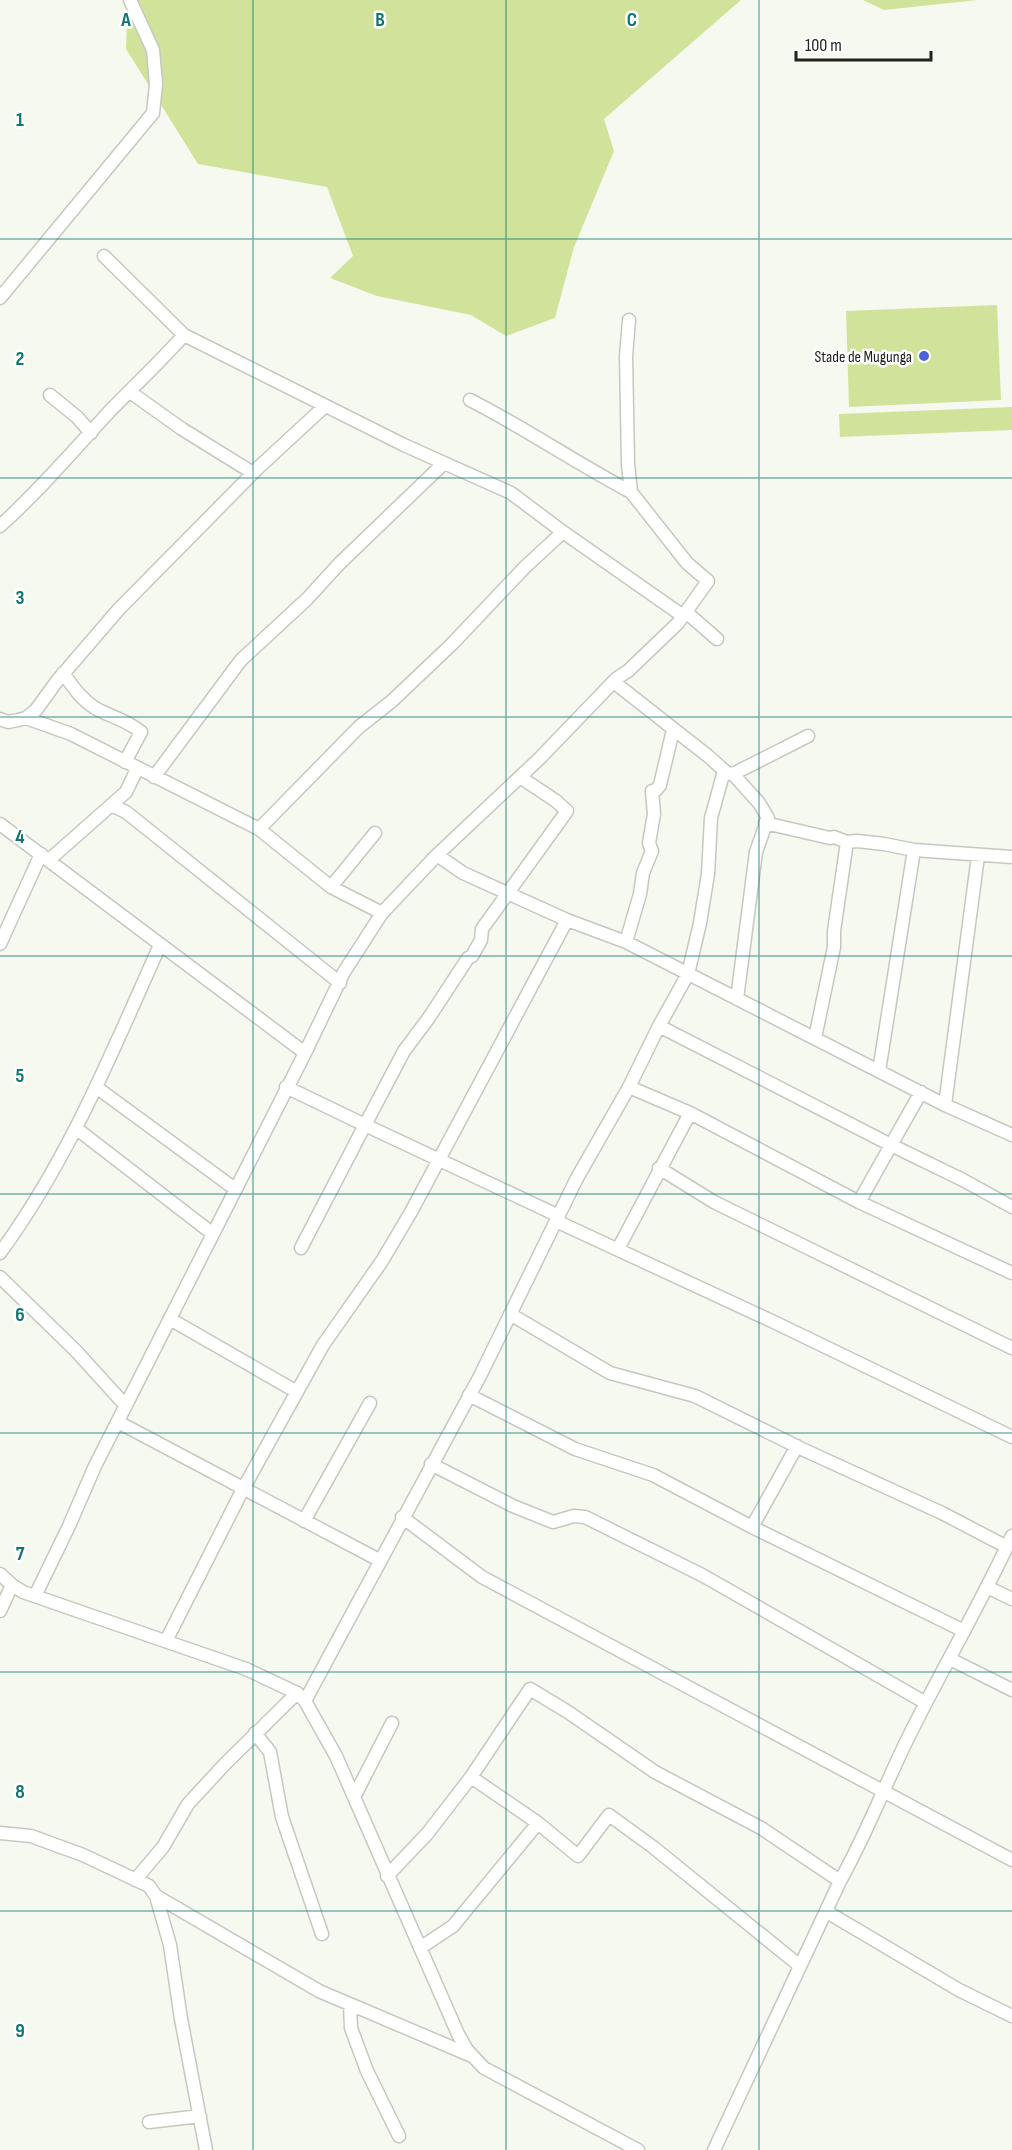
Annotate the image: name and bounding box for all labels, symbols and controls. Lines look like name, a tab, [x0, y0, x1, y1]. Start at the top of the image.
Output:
text: A	[120, 8, 131, 32]
text: B	[375, 8, 385, 32]
text: C	[627, 8, 637, 32]
scale bar	[796, 24, 931, 62]
text: 100 m	[805, 35, 842, 56]
text: 1	[16, 108, 24, 132]
text: 2	[16, 347, 24, 371]
place label: Stade de Mugunga	[814, 348, 912, 367]
marker: Stade de Mugunga	[917, 349, 931, 363]
text: 3	[16, 586, 25, 610]
text: 4	[15, 825, 25, 849]
text: 5	[16, 1064, 25, 1088]
text: 6	[15, 1303, 25, 1327]
text: 7	[16, 1542, 25, 1566]
text: 8	[15, 1780, 25, 1804]
text: 9	[15, 2019, 25, 2043]

